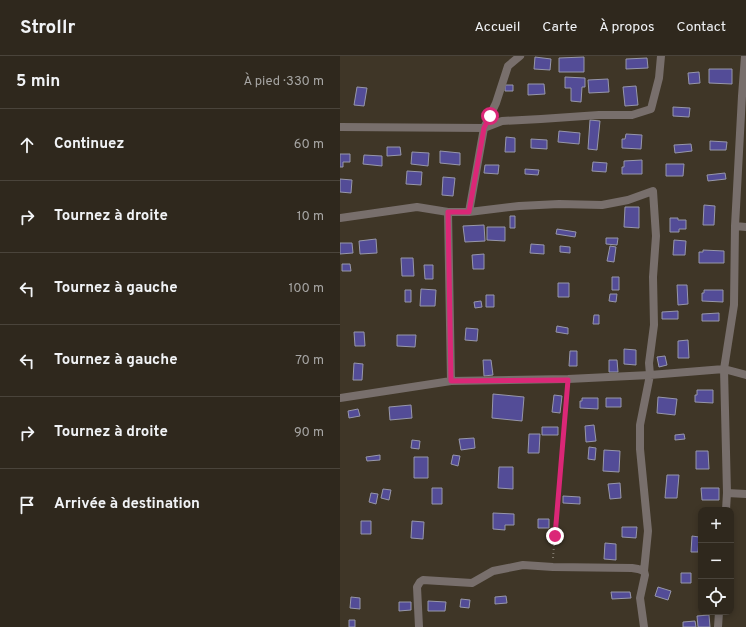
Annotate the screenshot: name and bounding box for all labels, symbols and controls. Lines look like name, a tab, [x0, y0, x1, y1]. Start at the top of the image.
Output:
text: Strollr	[20, 16, 75, 40]
text: Accueil	[474, 19, 520, 36]
text: Carte	[542, 19, 577, 36]
text: À propos	[599, 19, 655, 36]
text: Contact	[677, 19, 726, 36]
text: 5 min	[16, 71, 60, 93]
text: À pied · 330 m	[243, 74, 324, 90]
route start	[481, 107, 499, 125]
icon: ahead	[16, 134, 38, 156]
text: Continuez	[54, 135, 124, 154]
text: 60 m	[294, 137, 324, 153]
icon: right	[16, 206, 38, 228]
text: Tournez à droite	[54, 207, 168, 226]
text: 10 m	[297, 209, 324, 225]
icon: left	[16, 278, 38, 300]
text: Tournez à gauche	[54, 279, 178, 298]
text: 100 m	[288, 281, 324, 297]
icon: left	[16, 350, 38, 372]
text: Tournez à gauche	[54, 351, 178, 370]
text: 70 m	[295, 353, 324, 369]
icon: right	[16, 422, 38, 444]
text: Tournez à droite	[54, 423, 168, 442]
text: 90 m	[294, 425, 324, 441]
icon: arrive	[16, 494, 38, 516]
text: Arrivée à destination	[54, 495, 200, 514]
map controls	[698, 507, 734, 615]
button: +	[698, 507, 734, 543]
route end	[546, 527, 564, 545]
button: −	[698, 543, 734, 579]
button: locate	[698, 579, 734, 615]

